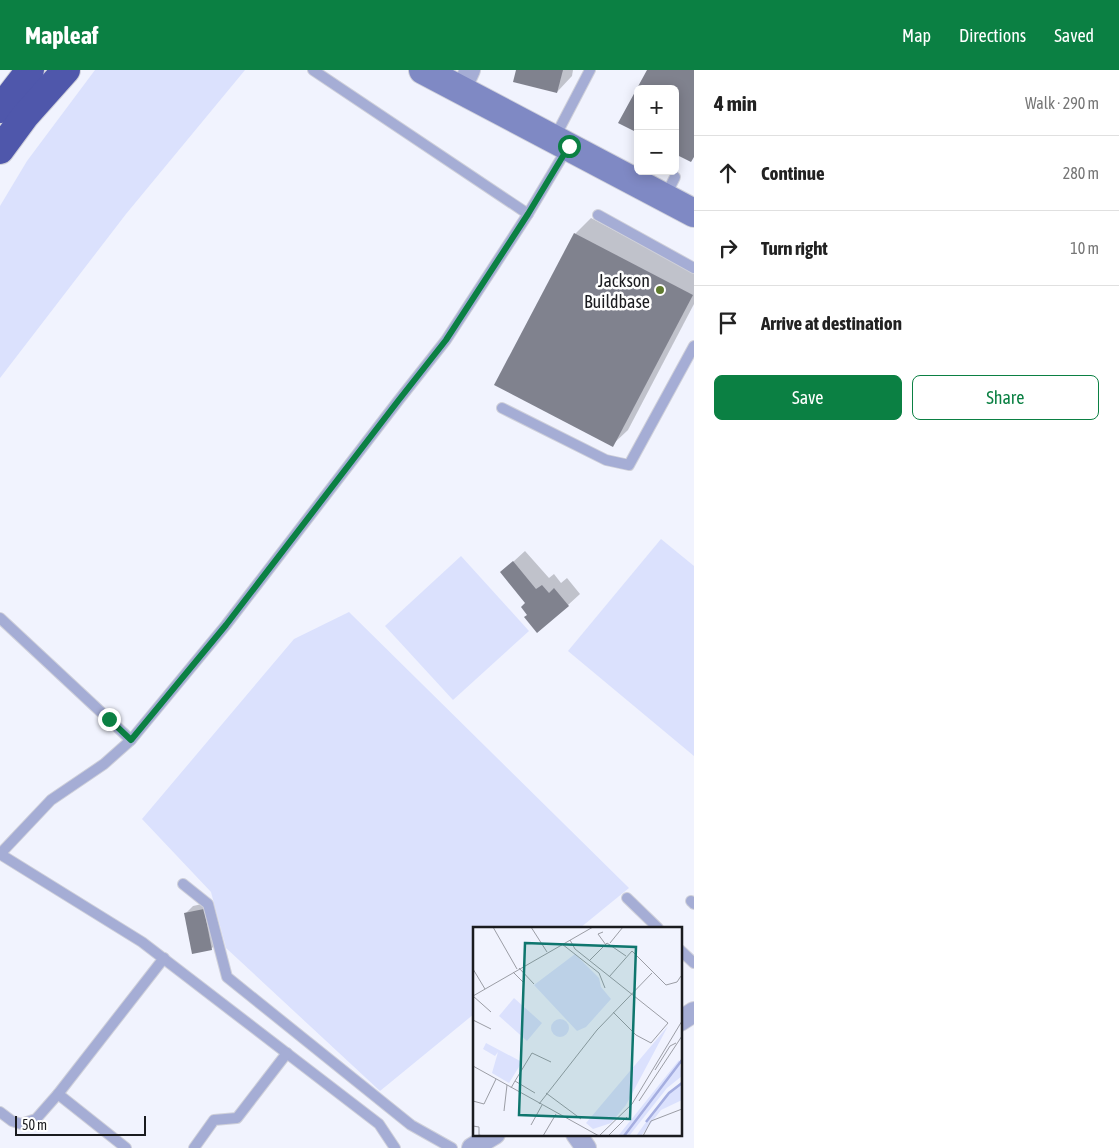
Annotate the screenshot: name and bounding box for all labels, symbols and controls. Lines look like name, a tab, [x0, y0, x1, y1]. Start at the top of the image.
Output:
text: Mapleaf	[25, 22, 98, 49]
text: Map	[902, 25, 931, 46]
text: Directions	[959, 25, 1026, 46]
text: Saved	[1054, 25, 1094, 46]
map controls	[634, 85, 679, 175]
button: +	[634, 85, 679, 130]
text: 4 min	[714, 91, 757, 115]
text: Walk · 290 m	[1025, 94, 1099, 112]
button: −	[634, 130, 679, 175]
route start	[558, 135, 581, 158]
icon: ahead	[714, 159, 742, 187]
text: Continue	[761, 162, 825, 184]
text: 280 m	[1063, 164, 1099, 182]
icon: right	[714, 234, 742, 262]
text: Turn right	[761, 237, 828, 259]
text: 10 m	[1070, 239, 1099, 257]
place label: Jackson Buildbase	[584, 270, 650, 312]
marker: Jackson Buildbase	[654, 284, 666, 296]
icon: arrive	[714, 309, 742, 337]
text: Arrive at destination	[761, 312, 902, 334]
button: Save	[714, 375, 902, 420]
button: Share	[912, 375, 1099, 420]
route end	[98, 708, 121, 731]
inset map	[473, 927, 682, 1136]
scale bar	[15, 1113, 146, 1136]
text: 50 m	[22, 1117, 47, 1133]

